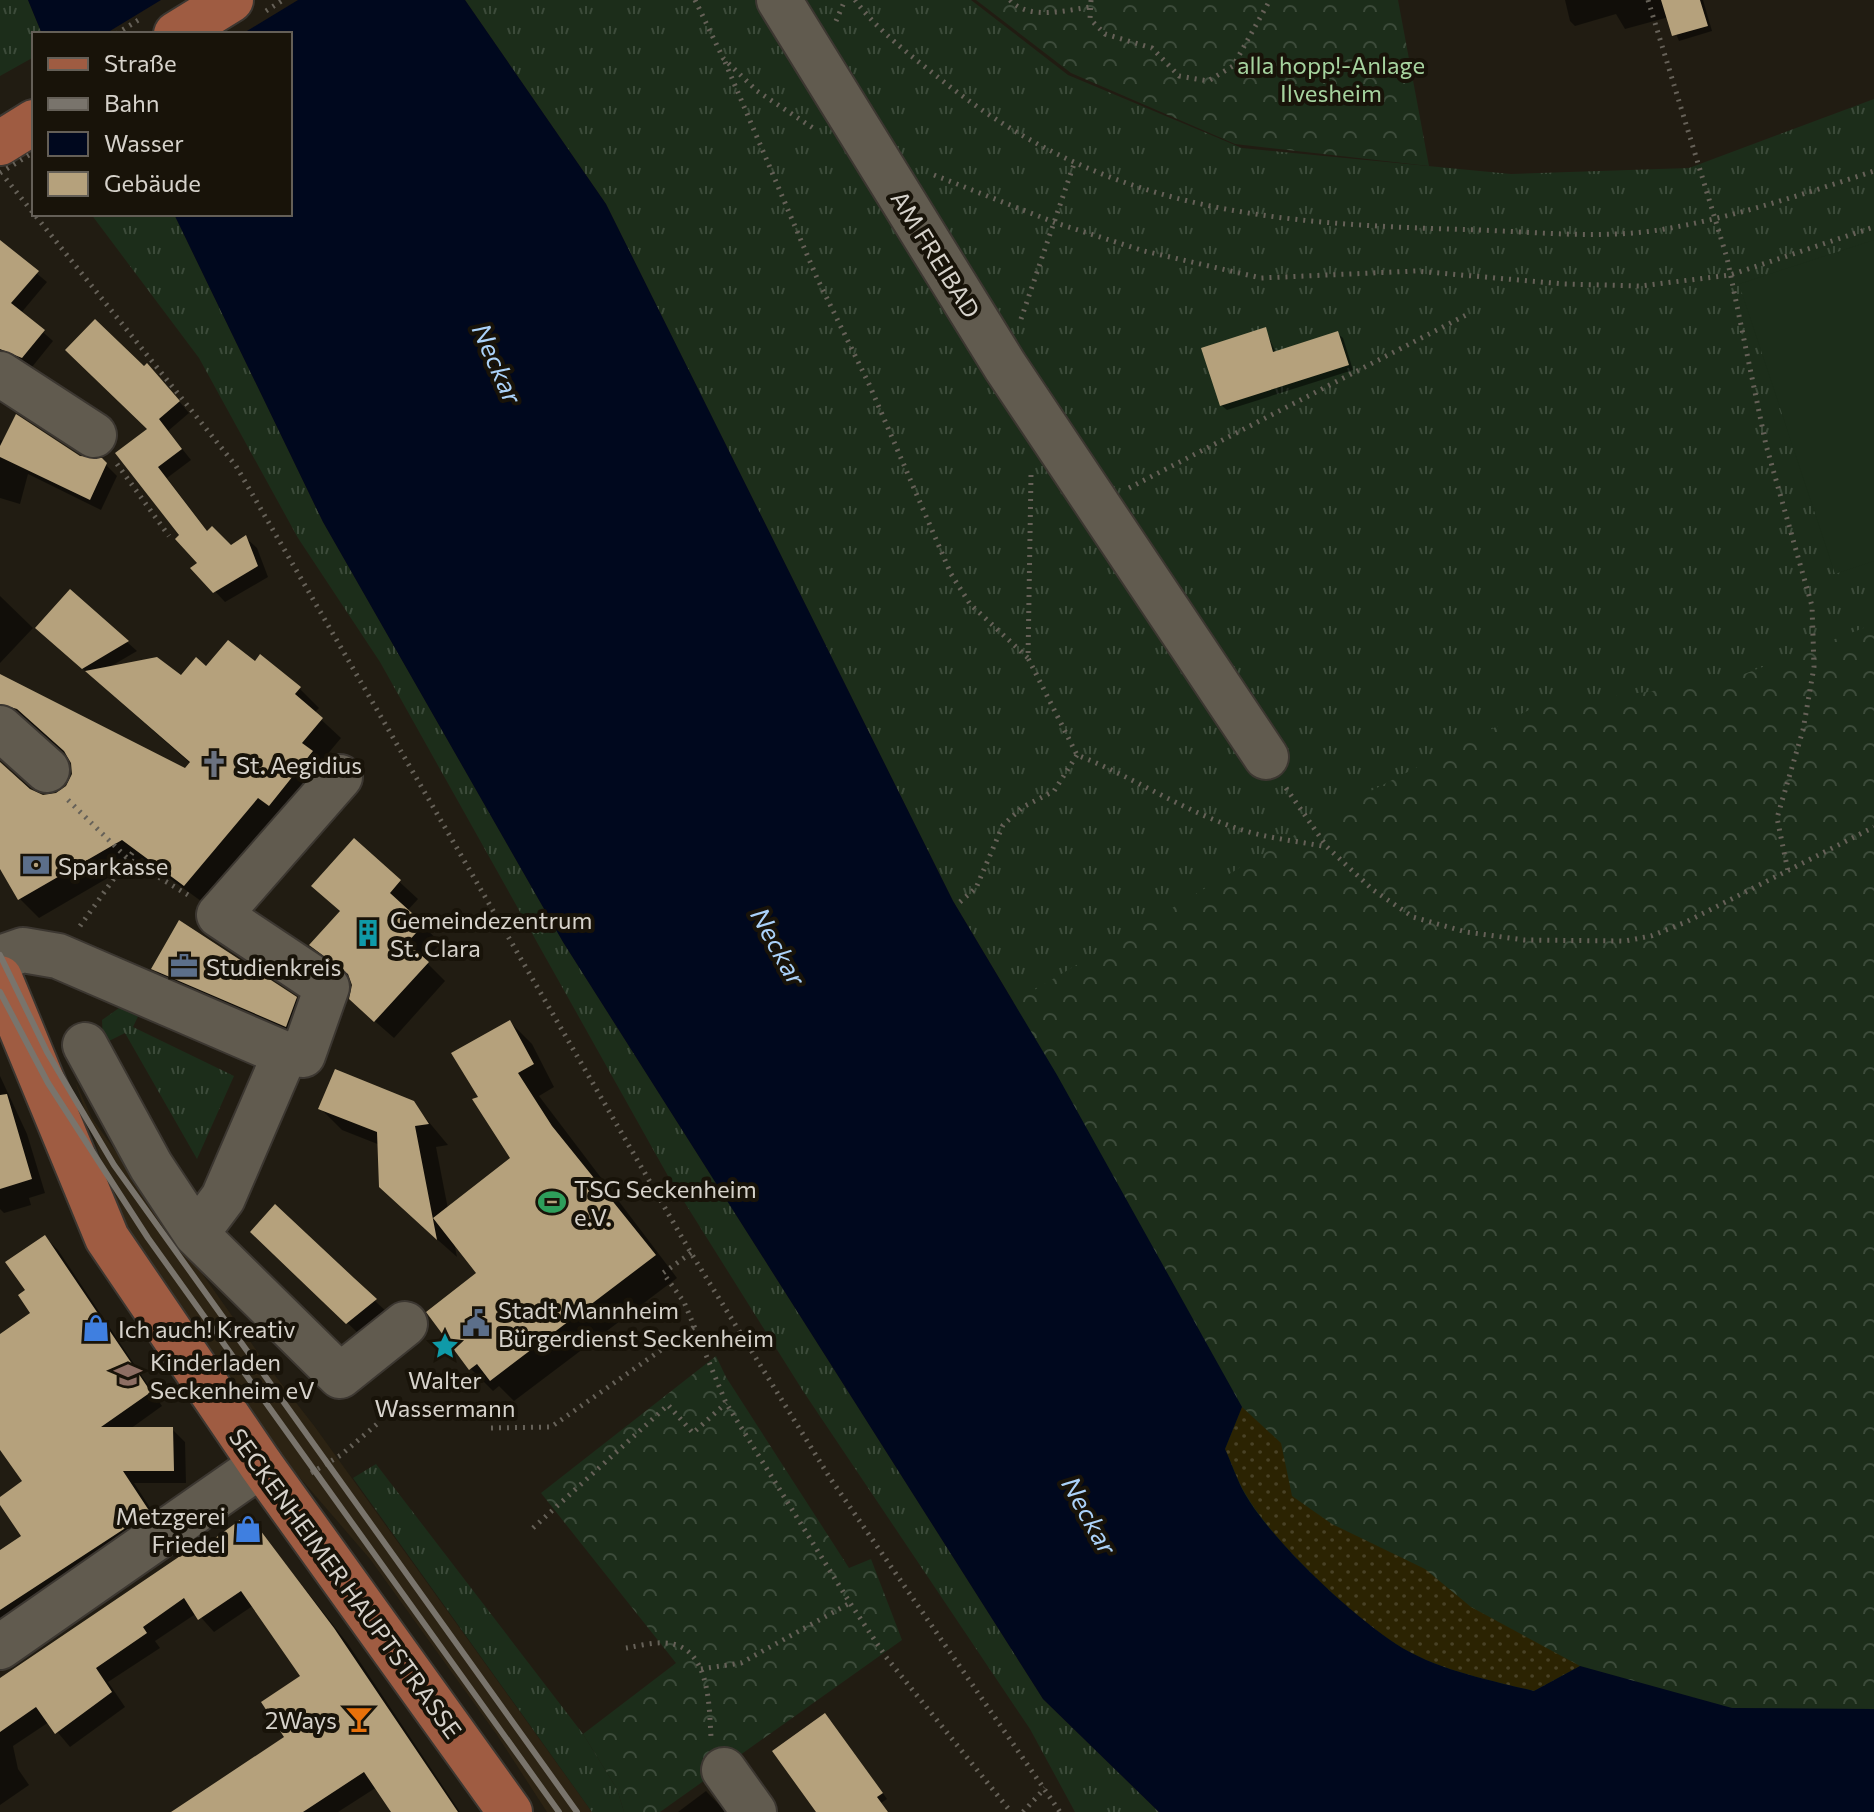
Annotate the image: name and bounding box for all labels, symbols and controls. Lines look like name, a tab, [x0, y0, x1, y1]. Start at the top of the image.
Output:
legend	[32, 32, 292, 216]
text: Straße	[104, 48, 177, 77]
park label: alla hopp!-Anlage Ilvesheim	[1237, 50, 1425, 107]
text: Bahn	[104, 88, 160, 117]
text: Wasser	[104, 128, 184, 157]
text: Gebäude	[104, 168, 201, 197]
street label: AM FREIBAD	[885, 185, 987, 323]
water label: Neckar	[467, 318, 530, 409]
church icon: St. Aegidius	[199, 749, 229, 779]
place label: St. Aegidius	[236, 750, 362, 779]
bank icon: Sparkasse	[21, 850, 51, 880]
place label: Sparkasse	[58, 851, 168, 880]
water label: Neckar	[745, 902, 814, 992]
place label: Gemeindezentrum St. Clara	[390, 905, 592, 962]
building icon: Gemeindezentrum St. Clara	[353, 918, 383, 948]
office icon: Studienkreis	[169, 951, 199, 981]
place label: Studienkreis	[206, 952, 341, 981]
place label: TSG Seckenheim e.V.	[574, 1174, 757, 1231]
sports icon: TSG Seckenheim e.V.	[537, 1187, 567, 1217]
place label: Stadt Mannheim Bürgerdienst Seckenheim	[498, 1295, 774, 1352]
public building icon: Stadt Mannheim Bürgerdienst Seckenheim	[461, 1308, 491, 1338]
shop icon: Ich auch! Kreativ	[81, 1313, 111, 1343]
place label: Ich auch! Kreativ	[118, 1314, 296, 1343]
place icon: Walter Wassermann	[430, 1331, 460, 1361]
place label: Kinderladen Seckenheim eV	[150, 1347, 315, 1404]
school or university icon: Kinderladen Seckenheim eV	[113, 1360, 143, 1390]
place label: Walter Wassermann	[375, 1365, 515, 1422]
street label: SECKENHEIMER HAUPTSTRASSE	[224, 1422, 468, 1744]
water label: Neckar	[1056, 1471, 1125, 1561]
place label: Metzgerei Friedel	[115, 1501, 226, 1558]
shop icon: Metzgerei Friedel	[233, 1514, 263, 1544]
bar icon: 2Ways	[344, 1704, 374, 1734]
place label: 2Ways	[265, 1705, 337, 1734]

